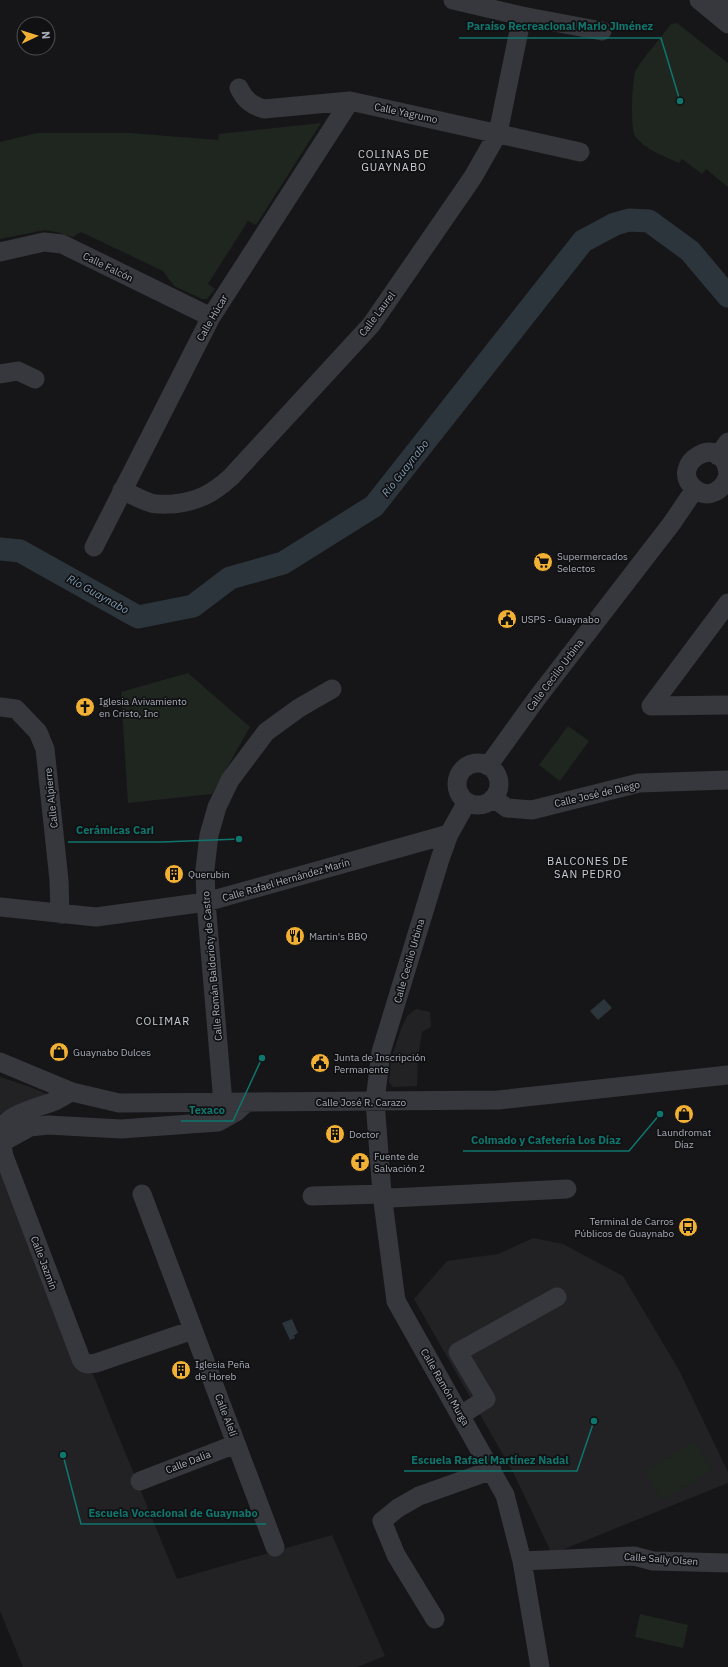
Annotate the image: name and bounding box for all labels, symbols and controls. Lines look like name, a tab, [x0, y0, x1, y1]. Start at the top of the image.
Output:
callout: Paraíso Recreacional Mario Jiménez	[459, 15, 661, 38]
north arrow	[16, 16, 56, 56]
text: Paraíso Recreacional Mario Jiménez	[467, 19, 654, 33]
text: N	[39, 31, 53, 40]
street label: Calle Yagrumo	[373, 100, 439, 126]
district label: COLINAS DE GUAYNABO	[358, 147, 430, 174]
street label: Calle Falcón	[81, 249, 135, 285]
street label: Calle Laurel	[356, 289, 398, 339]
street label: Calle Húcar	[193, 292, 231, 344]
water label: Río Guaynabo	[378, 437, 432, 499]
place label: Supermercados Selectos	[557, 550, 628, 575]
supermarket icon: Supermercados Selectos	[532, 551, 554, 573]
water label: Río Guaynabo	[65, 571, 131, 617]
public building icon: USPS - Guaynabo	[496, 608, 518, 630]
place label: USPS - Guaynabo	[521, 613, 600, 626]
street label: Calle Cecilio Urbina	[524, 636, 587, 714]
place label: Iglesia Avivamiento en Cristo, Inc	[99, 695, 187, 720]
church icon: Iglesia Avivamiento en Cristo, Inc	[74, 696, 96, 718]
street label: Calle Alpierre	[41, 767, 61, 829]
street label: Calle José de Diego	[553, 778, 641, 810]
callout: Cerámicas Cari	[68, 819, 162, 842]
text: Cerámicas Cari	[76, 823, 154, 837]
district label: BALCONES DE SAN PEDRO	[547, 854, 629, 881]
street label: Calle Rafael Hernández Marín	[221, 856, 351, 904]
building icon: Querubin	[163, 863, 185, 885]
place label: Querubin	[188, 868, 230, 881]
street label: Calle Román Baldorioty de Castro	[199, 890, 225, 1041]
street label: Calle Cecilio Urbina	[391, 917, 427, 1005]
restaurant icon: Martin's BBQ	[284, 925, 306, 947]
place label: Martin's BBQ	[309, 930, 368, 943]
district label: COLIMAR	[136, 1014, 190, 1028]
shop icon: Guaynabo Dulces	[48, 1041, 70, 1063]
place label: Guaynabo Dulces	[73, 1046, 151, 1059]
place label: Junta de Inscripción Permanente	[334, 1051, 426, 1076]
public building icon: Junta de Inscripción Permanente	[309, 1052, 331, 1074]
street label: Calle José R. Carazo	[316, 1096, 407, 1109]
callout: Texaco	[181, 1098, 233, 1121]
text: Texaco	[189, 1103, 225, 1117]
shop icon: Laundromat Díaz	[673, 1103, 695, 1125]
building icon: Doctor	[324, 1123, 346, 1145]
place label: Laundromat Díaz	[657, 1126, 712, 1151]
place label: Doctor	[349, 1128, 379, 1141]
callout: Colmado y Cafetería Los Díaz	[463, 1128, 629, 1151]
text: Colmado y Cafetería Los Díaz	[471, 1133, 621, 1147]
place label: Fuente de Salvación 2	[374, 1150, 425, 1175]
church icon: Fuente de Salvación 2	[349, 1151, 371, 1173]
place label: Terminal de Carros Públicos de Guaynabo	[574, 1215, 674, 1240]
bus stop icon: Terminal de Carros Públicos de Guaynabo	[677, 1216, 699, 1238]
street label: Calle Jazmín	[28, 1234, 60, 1292]
street label: Calle Ramón Murga	[418, 1346, 473, 1428]
place label: Iglesia Peña de Horeb	[195, 1358, 251, 1383]
building icon: Iglesia Peña de Horeb	[170, 1359, 192, 1381]
street label: Calle Alelí	[212, 1392, 240, 1439]
street label: Calle Dalia	[164, 1447, 213, 1477]
callout: Escuela Rafael Martínez Nadal	[404, 1448, 577, 1471]
text: Escuela Rafael Martínez Nadal	[411, 1453, 569, 1467]
callout: Escuela Vocacional de Guaynabo	[81, 1501, 266, 1524]
text: Escuela Vocacional de Guaynabo	[88, 1506, 258, 1520]
street label: Calle Sally Olsen	[623, 1550, 699, 1568]

